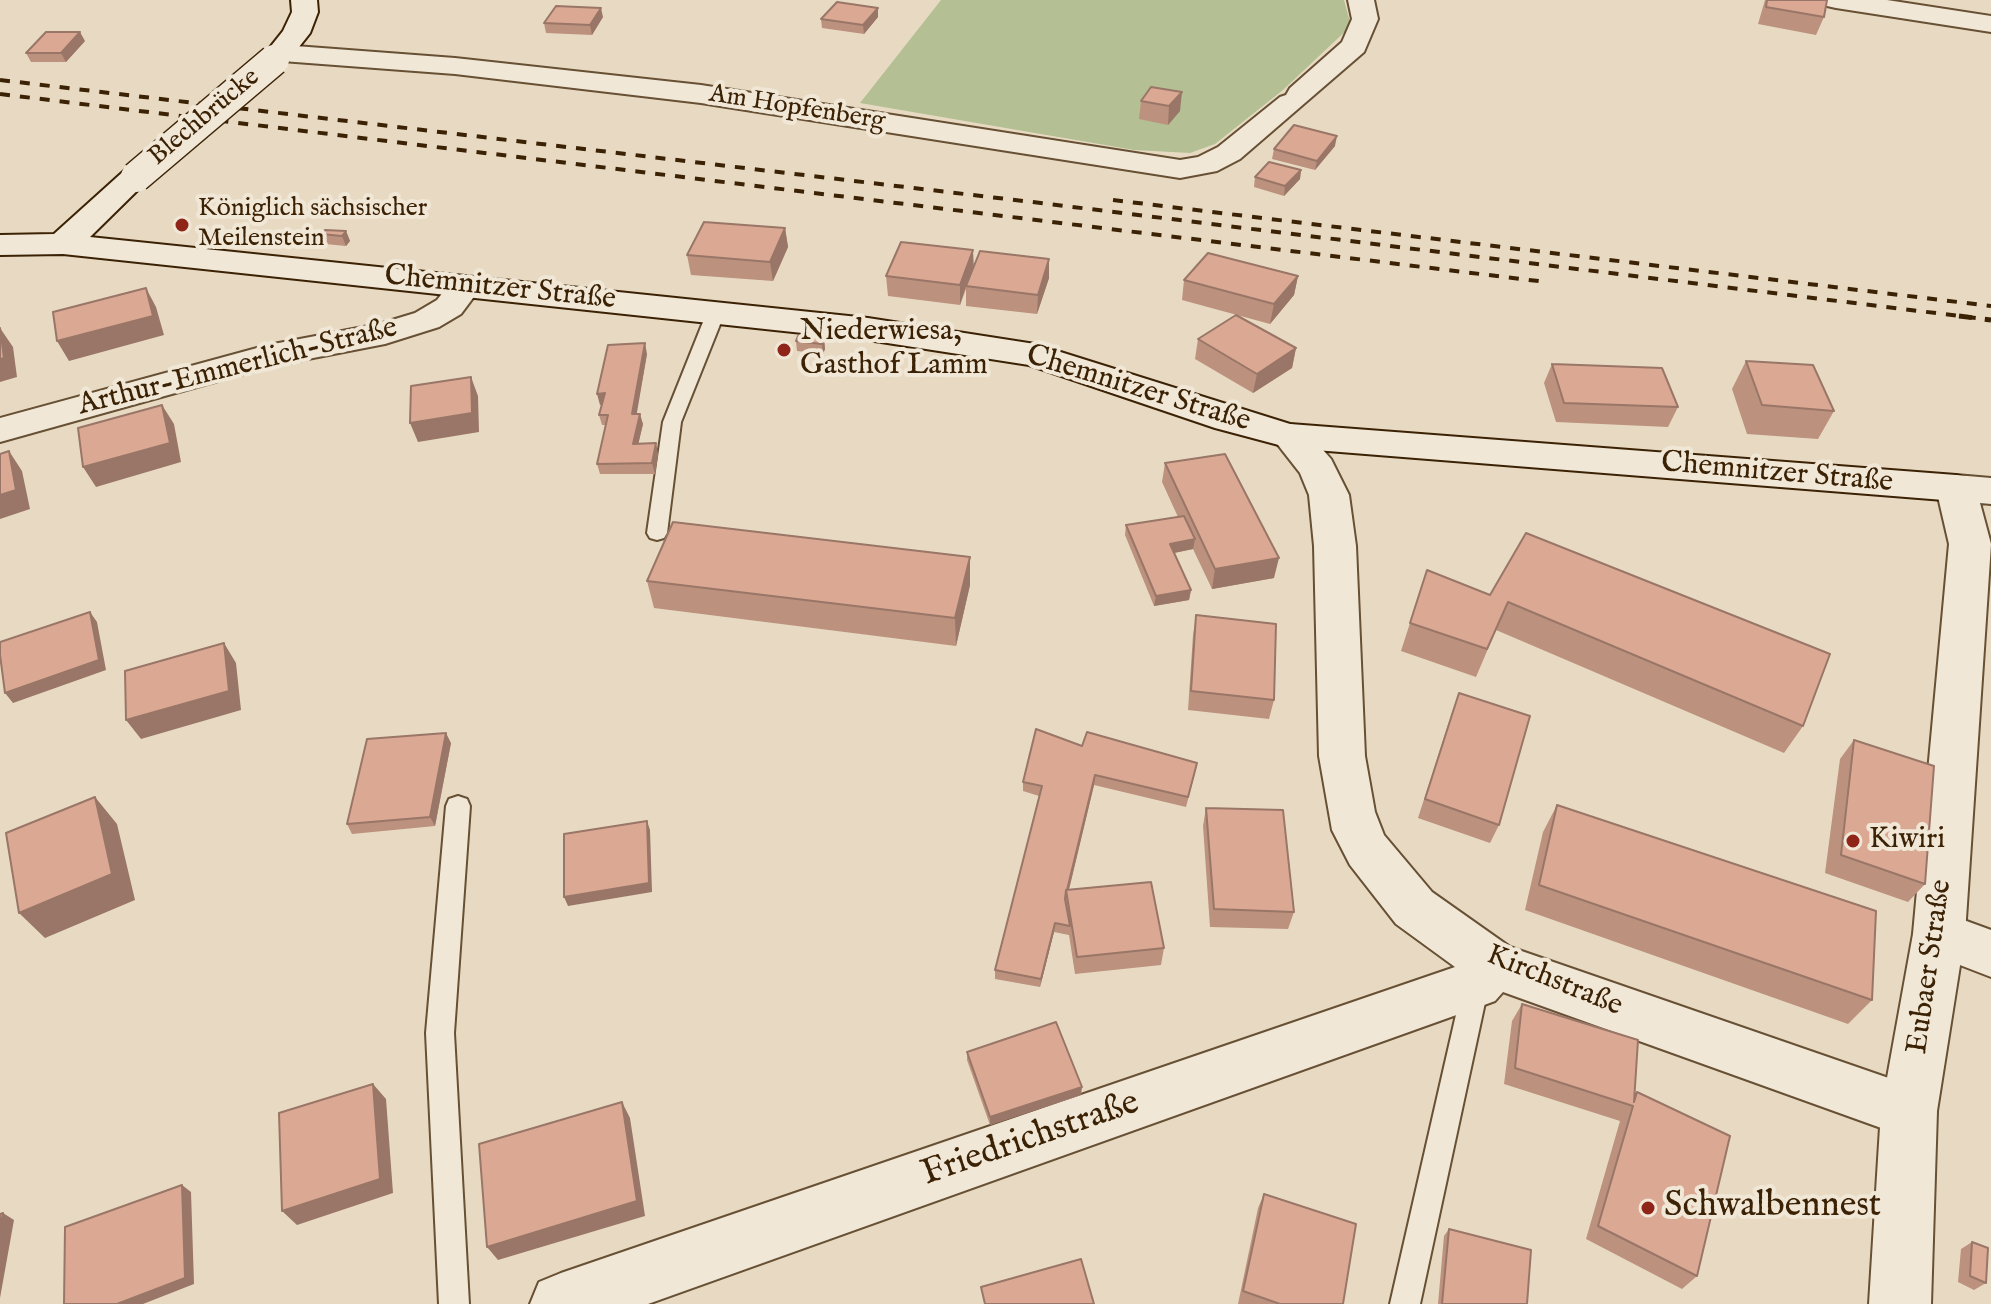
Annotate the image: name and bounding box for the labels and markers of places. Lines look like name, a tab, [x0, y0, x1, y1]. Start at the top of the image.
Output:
place label: Königlich sächsischer Meilenstein	[198, 194, 427, 256]
marker: Königlich sächsischer Meilenstein	[173, 216, 191, 234]
place label: Niederwiesa, Gasthof Lamm	[800, 315, 988, 386]
marker: Niederwiesa, Gasthof Lamm	[775, 341, 793, 359]
place label: Kiwiri	[1869, 823, 1945, 859]
marker: Kiwiri	[1844, 832, 1862, 850]
place label: Schwalbennest	[1664, 1186, 1881, 1230]
marker: Schwalbennest	[1639, 1199, 1657, 1217]

